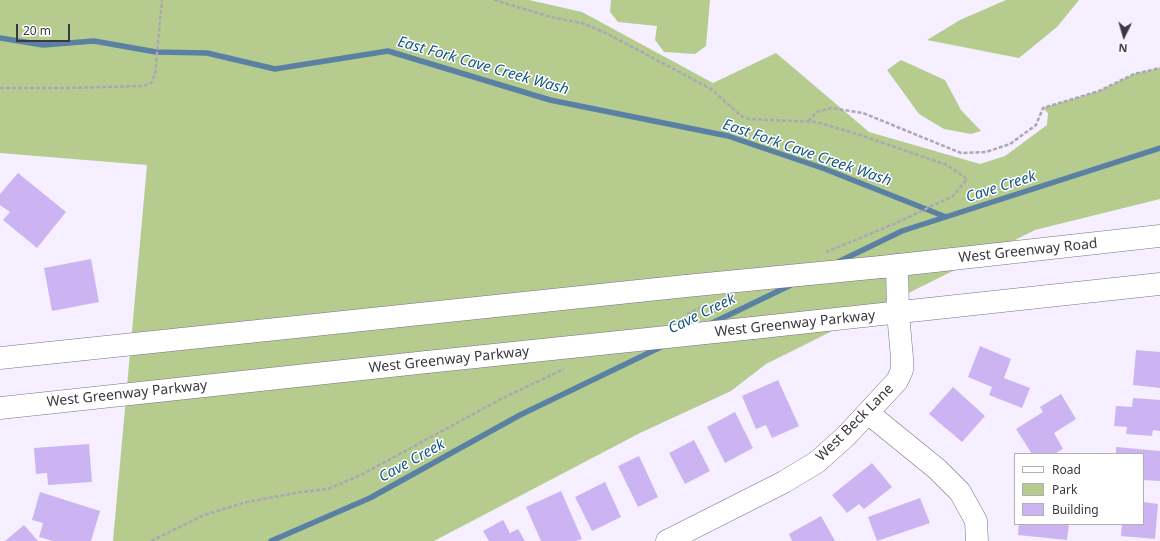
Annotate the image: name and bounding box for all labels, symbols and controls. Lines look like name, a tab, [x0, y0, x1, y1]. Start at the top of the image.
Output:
scale bar	[18, 16, 72, 42]
north arrow	[1104, 16, 1144, 56]
text: 20 m	[23, 22, 51, 39]
water label: East Fork Cave Creek Wash	[395, 33, 571, 99]
text: N	[1118, 41, 1128, 56]
water label: East Fork Cave Creek Wash	[720, 116, 894, 190]
water label: Cave Creek	[964, 167, 1038, 207]
street label: West Greenway Road	[958, 235, 1098, 267]
water label: Cave Creek	[665, 290, 739, 338]
street label: West Greenway Parkway	[714, 307, 876, 341]
street label: West Greenway Parkway	[368, 343, 530, 377]
street label: West Greenway Parkway	[46, 377, 208, 411]
street label: West Beck Lane	[813, 381, 897, 465]
water label: Cave Creek	[376, 436, 448, 486]
legend	[1014, 453, 1144, 525]
text: Road	[1052, 461, 1081, 478]
text: Park	[1052, 481, 1077, 498]
text: Building	[1052, 501, 1099, 518]

